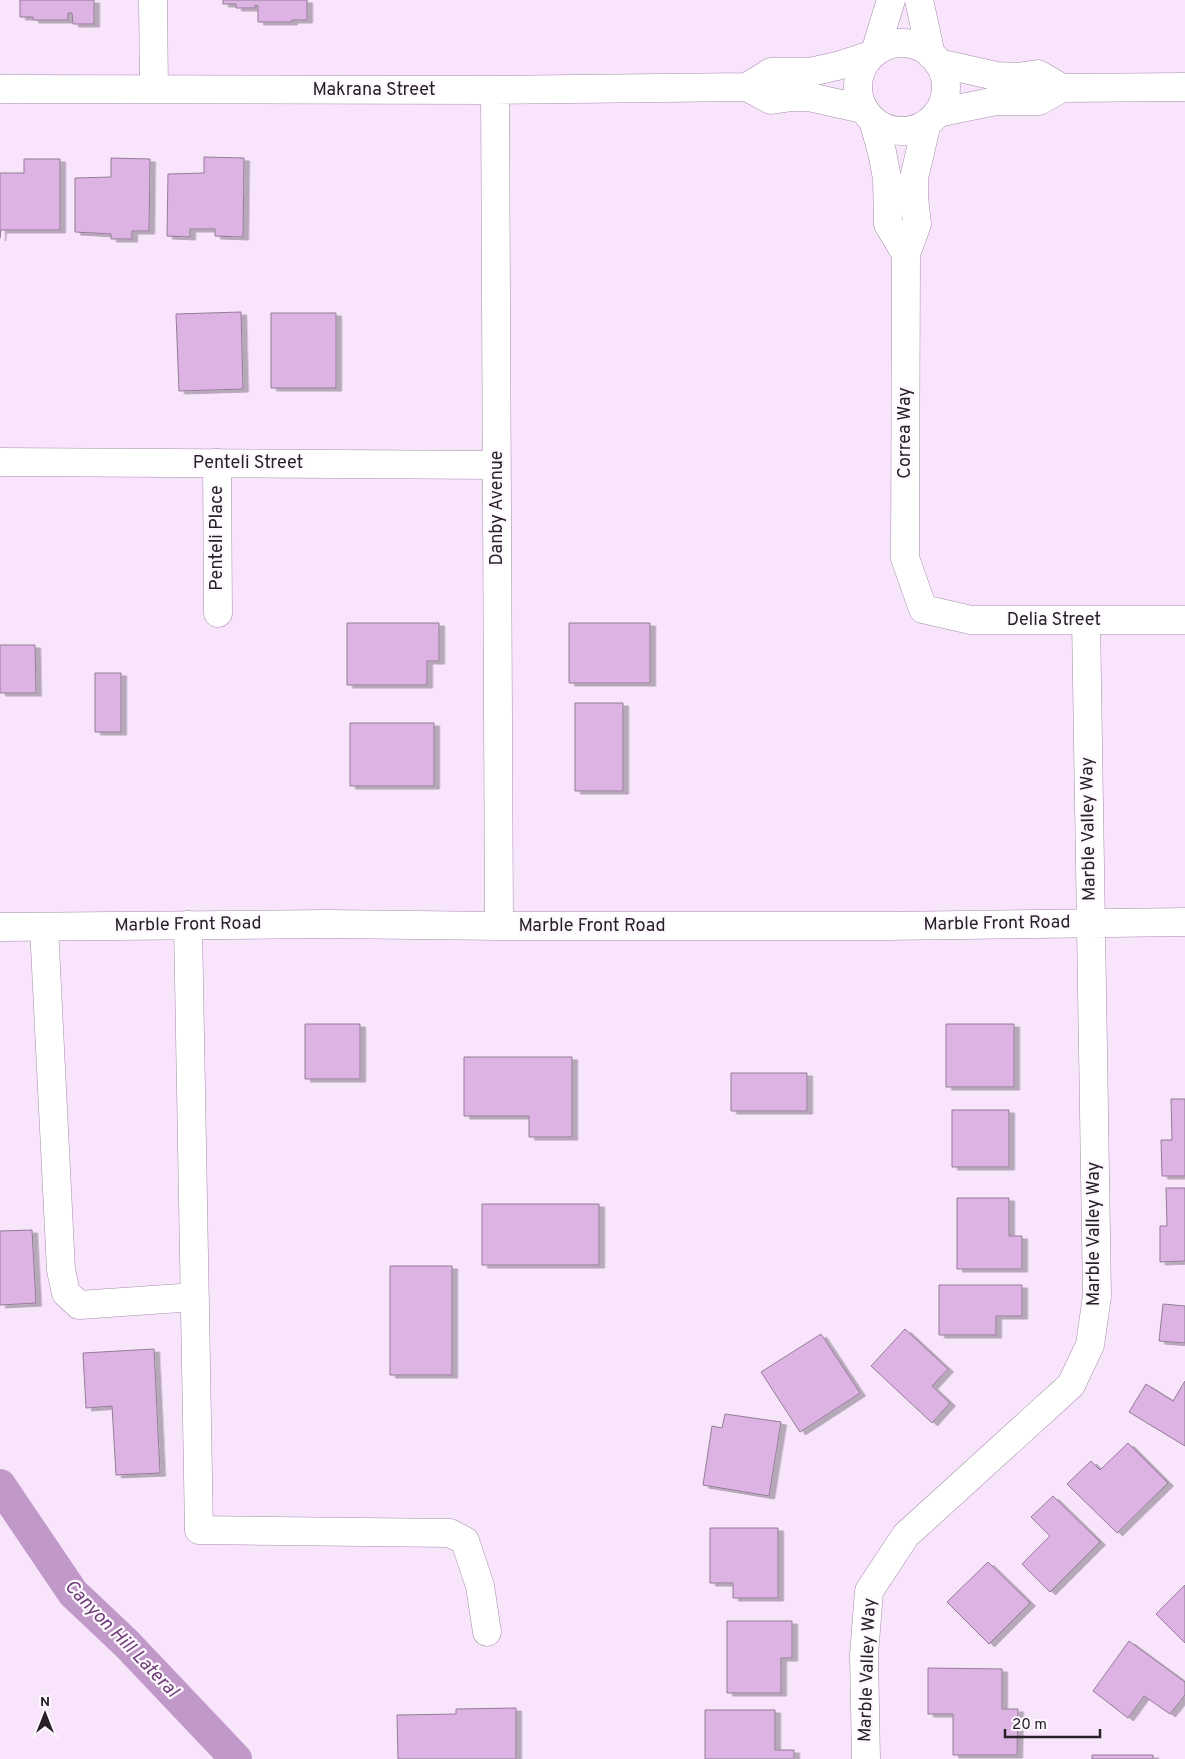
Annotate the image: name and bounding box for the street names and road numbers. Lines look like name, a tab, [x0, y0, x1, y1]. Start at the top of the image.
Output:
street label: Makrana Street	[313, 79, 435, 102]
street label: Correa Way	[894, 387, 917, 479]
street label: Danby Avenue	[486, 450, 509, 566]
street label: Penteli Street	[193, 452, 303, 475]
street label: Penteli Place	[206, 485, 229, 591]
street label: Delia Street	[1007, 609, 1101, 632]
street label: Marble Valley Way	[1076, 757, 1102, 901]
street label: Marble Front Road	[923, 911, 1071, 937]
street label: Marble Front Road	[114, 912, 262, 938]
street label: Marble Front Road	[518, 915, 666, 938]
street label: Marble Valley Way	[1083, 1162, 1106, 1306]
street label: Marble Valley Way	[854, 1597, 882, 1743]

